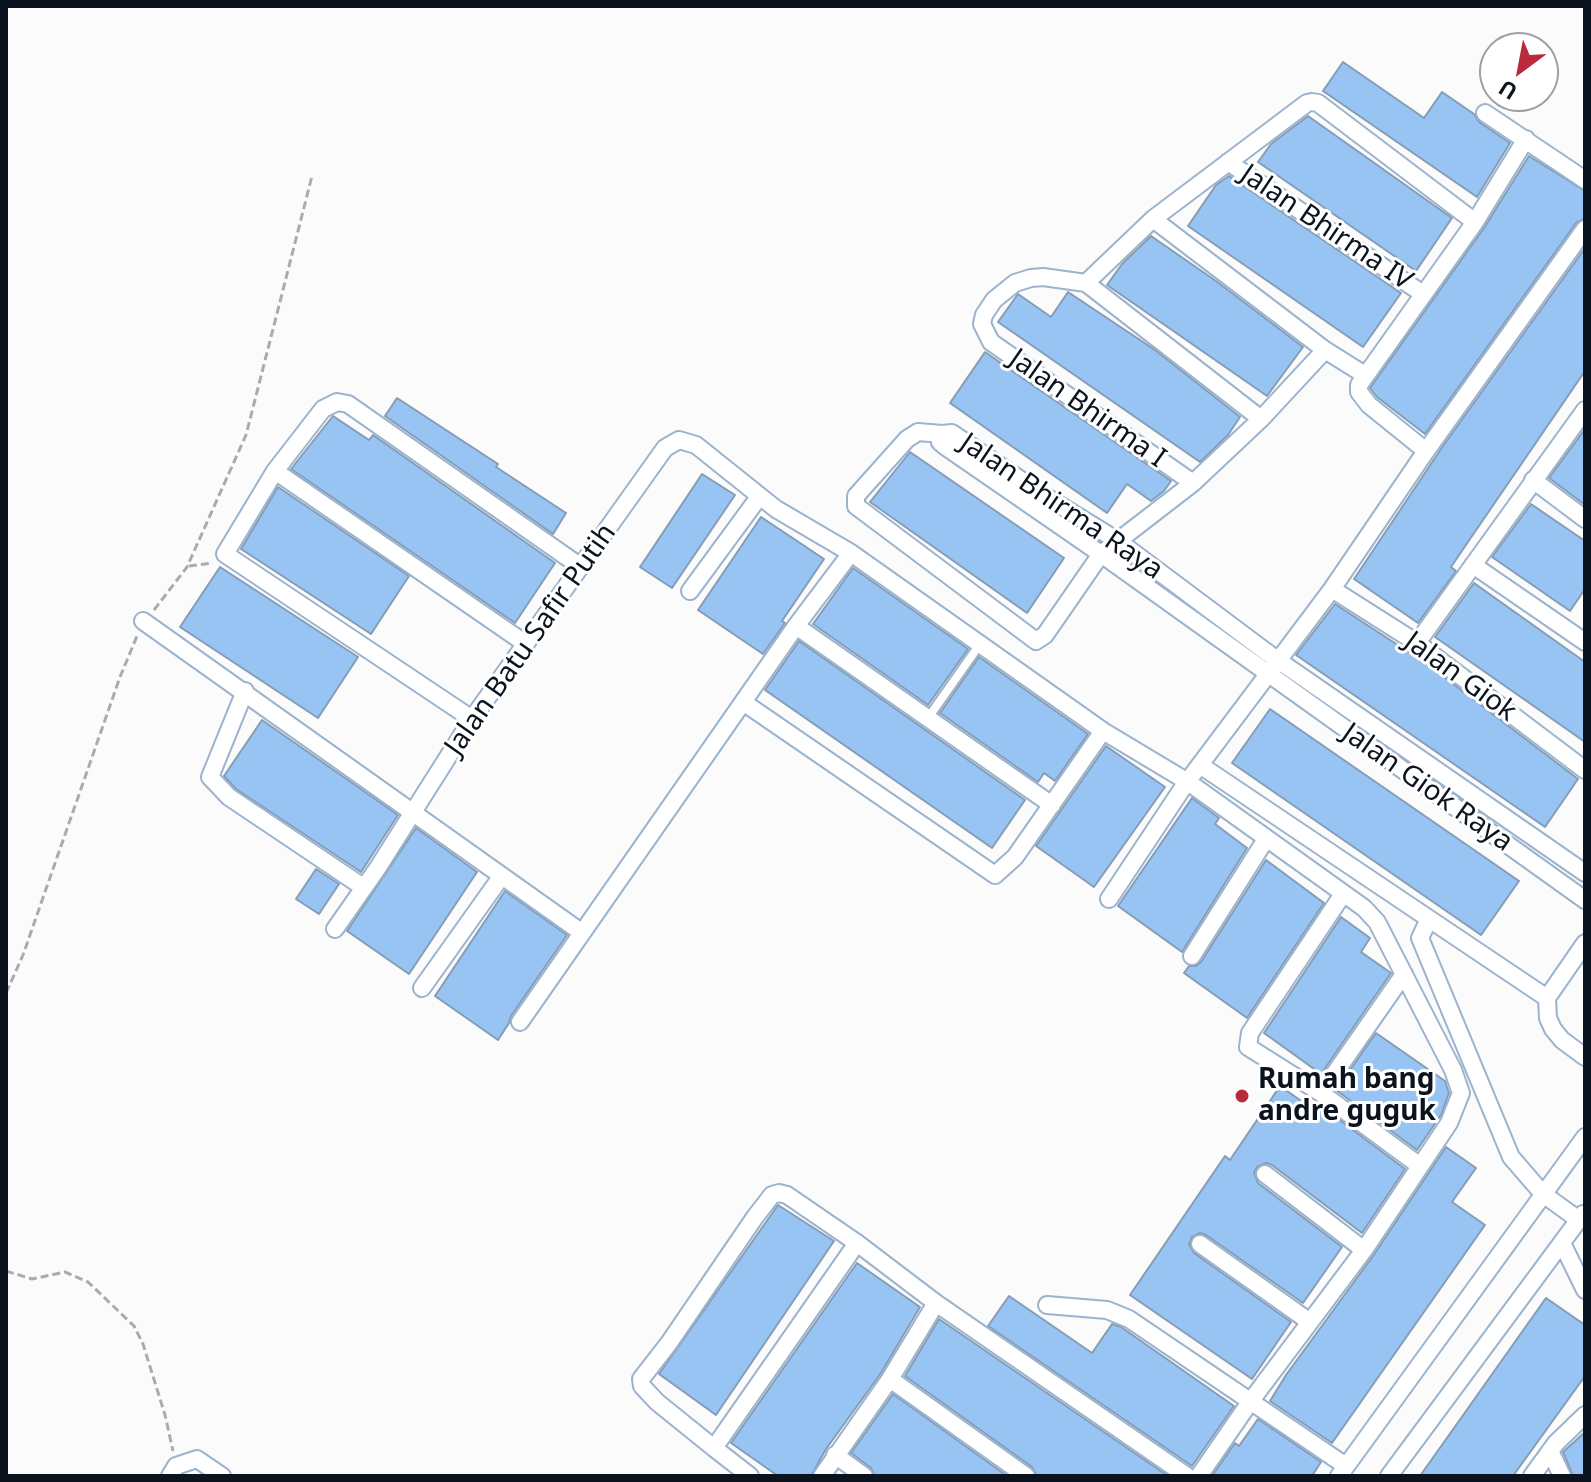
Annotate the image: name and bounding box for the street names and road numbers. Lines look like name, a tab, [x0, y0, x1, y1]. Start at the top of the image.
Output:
street label: Jalan Bhirma IV	[1233, 158, 1419, 298]
street label: Jalan Bhirma I	[1002, 343, 1172, 475]
street label: Jalan Bhirma Raya	[953, 427, 1169, 587]
street label: Jalan Batu Safir Putih	[438, 518, 624, 762]
street label: Jalan Giok	[1397, 625, 1523, 729]
street label: Jalan Giok Raya	[1335, 717, 1519, 859]

